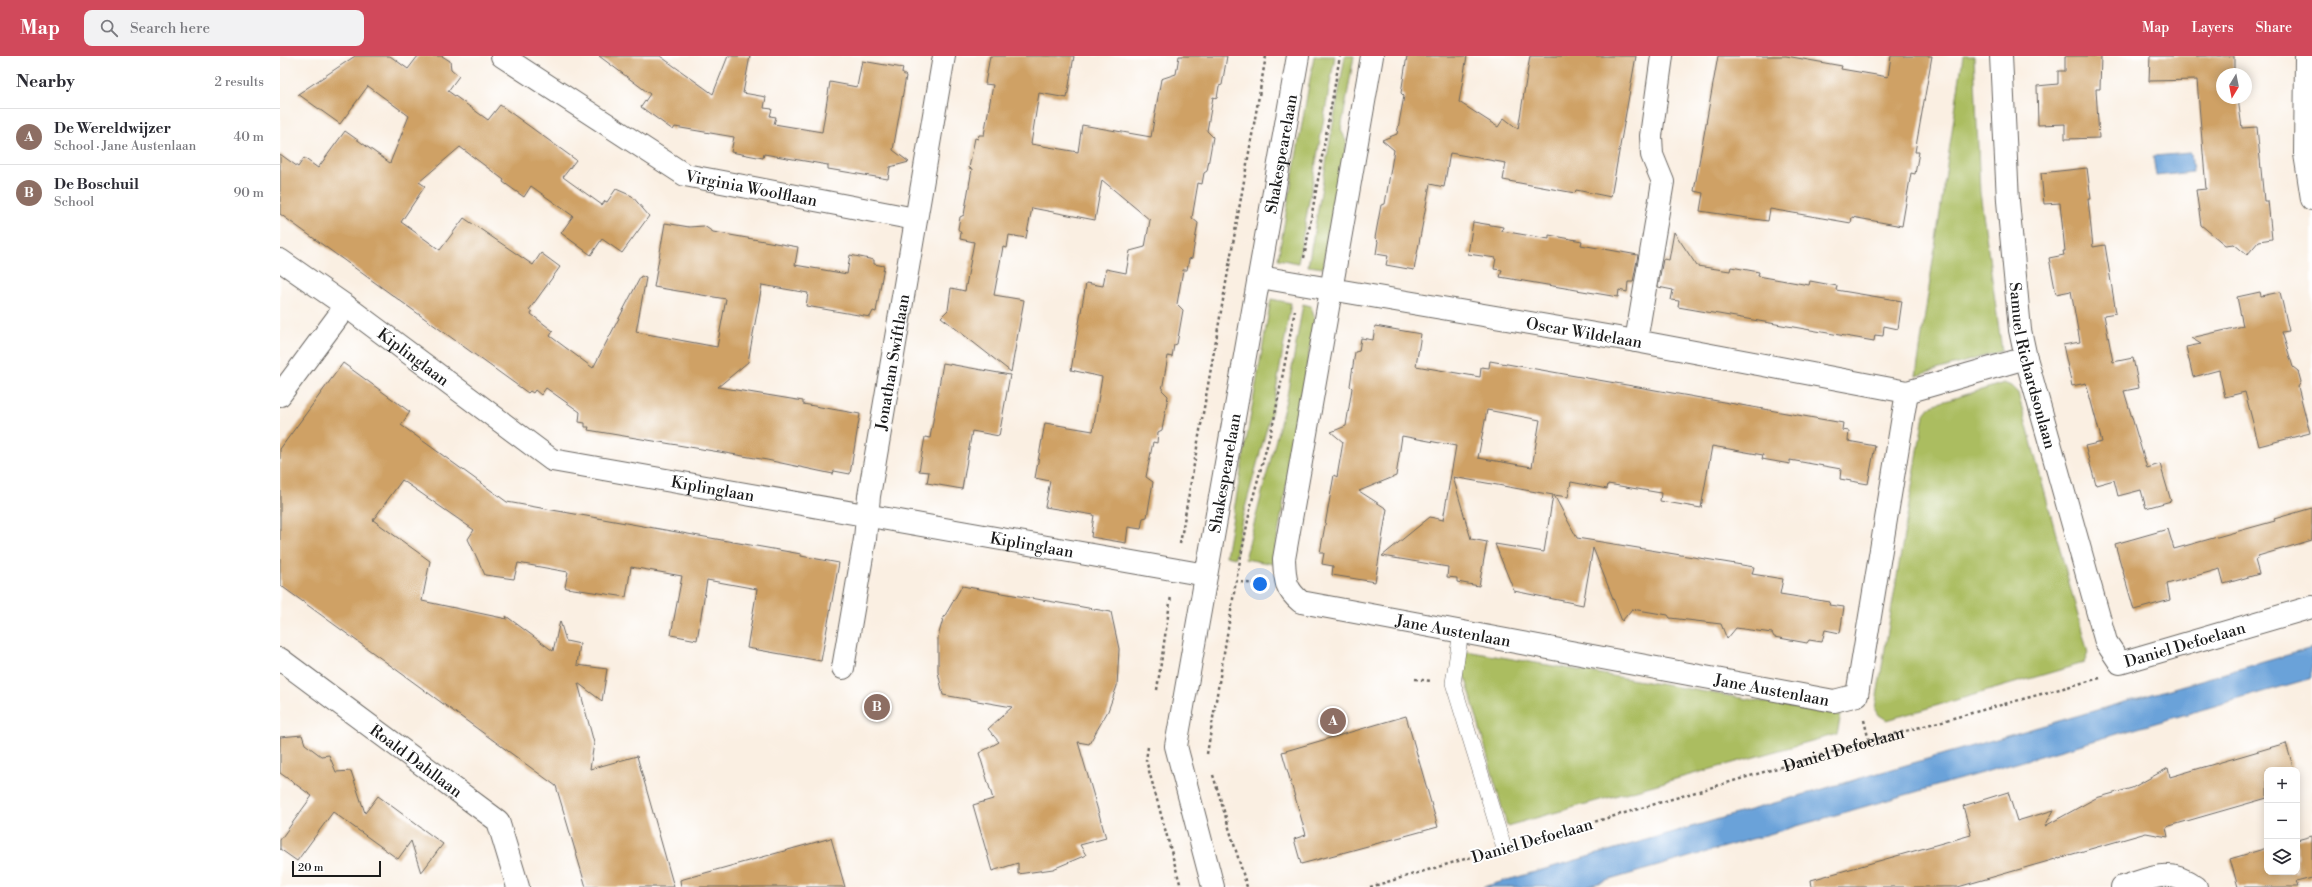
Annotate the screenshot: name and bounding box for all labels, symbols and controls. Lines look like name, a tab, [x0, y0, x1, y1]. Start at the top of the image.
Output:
search box	[84, 10, 364, 46]
text: Map	[20, 16, 60, 40]
icon: search	[98, 17, 120, 39]
text: Search here	[130, 19, 210, 38]
text: Map	[2142, 19, 2169, 37]
text: Layers	[2191, 19, 2234, 37]
text: Share	[2256, 19, 2292, 37]
north arrow	[2216, 68, 2252, 104]
text: Nearby	[16, 71, 75, 93]
text: 2 results	[215, 74, 264, 90]
street label: Shakespearelaan	[1261, 92, 1302, 215]
text: De Wereldwijzer	[54, 119, 171, 138]
text: A	[24, 129, 34, 145]
text: 40 m	[234, 129, 264, 145]
text: School · Jane Austenlaan	[54, 138, 196, 154]
street label: Virginia Woolflaan	[683, 166, 819, 211]
text: De Boschuil	[54, 175, 139, 194]
text: B	[24, 185, 34, 201]
text: 90 m	[233, 185, 264, 201]
text: School	[54, 194, 94, 210]
street label: Samuel Richardsonlaan	[2005, 281, 2060, 452]
street label: Jonathan Swiftlaan	[871, 292, 914, 433]
street label: Oscar Wildelaan	[1525, 313, 1644, 353]
street label: Kiplinglaan	[373, 324, 453, 391]
street label: Shakespearelaan	[1205, 411, 1246, 535]
street label: Kiplinglaan	[669, 472, 757, 507]
street label: Kiplinglaan	[988, 528, 1076, 563]
your location	[1250, 574, 1270, 594]
street label: Jane Austenlaan	[1393, 611, 1513, 652]
street label: Daniel Defoelaan	[2122, 618, 2248, 672]
street label: Jane Austenlaan	[1712, 670, 1831, 711]
pin: B	[864, 692, 890, 722]
pin: A	[1320, 706, 1346, 736]
street label: Roald Dahllaan	[366, 720, 467, 802]
street label: Daniel Defoelaan	[1781, 723, 1907, 777]
map controls	[2264, 767, 2300, 875]
button: +	[2264, 767, 2300, 803]
button: −	[2264, 803, 2300, 839]
street label: Daniel Defoelaan	[1469, 814, 1596, 868]
button: layers	[2264, 839, 2300, 875]
scale bar	[292, 859, 381, 878]
text: 20 m	[298, 861, 323, 875]

